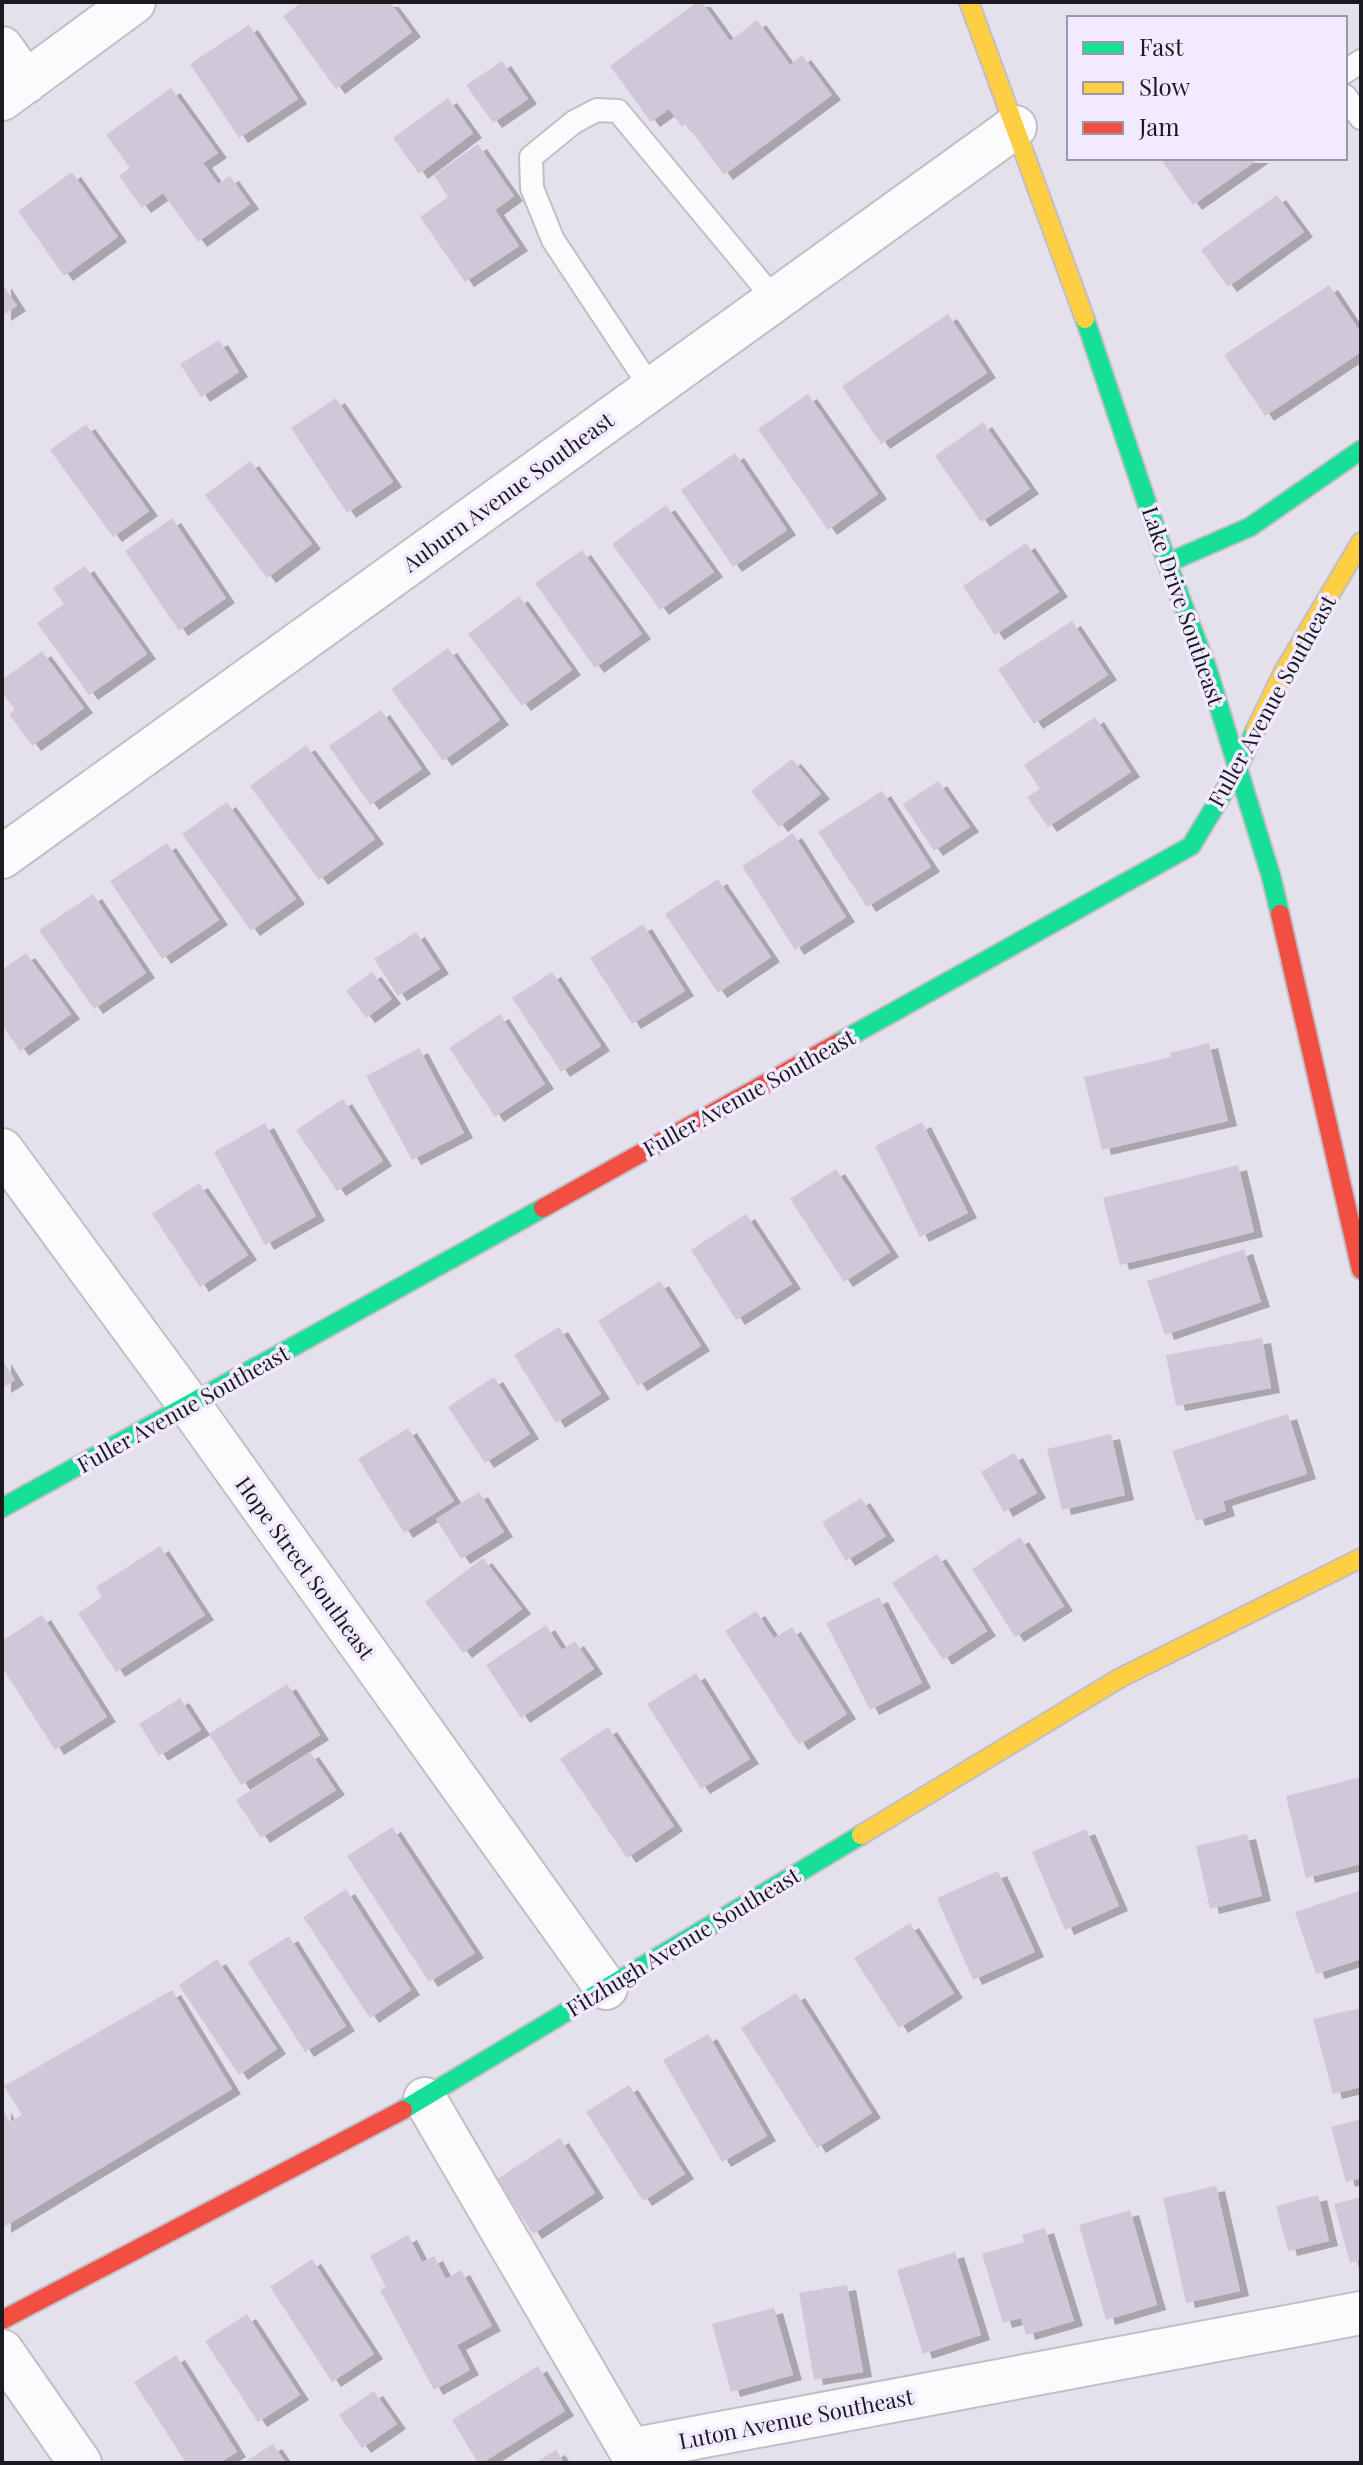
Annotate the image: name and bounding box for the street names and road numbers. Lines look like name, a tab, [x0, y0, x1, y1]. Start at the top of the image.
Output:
street label: Auburn Avenue Southeast	[395, 404, 620, 579]
street label: Lake Drive Southeast	[1136, 502, 1232, 710]
street label: Fuller Avenue Southeast	[1200, 588, 1343, 812]
street label: Fuller Avenue Southeast	[637, 1021, 861, 1163]
street label: Fuller Avenue Southeast	[71, 1337, 295, 1479]
street label: Hope Street Southeast	[229, 1470, 383, 1666]
street label: Fitzhugh Avenue Southeast	[560, 1859, 806, 2023]
street label: Luton Avenue Southeast	[676, 2380, 917, 2456]

